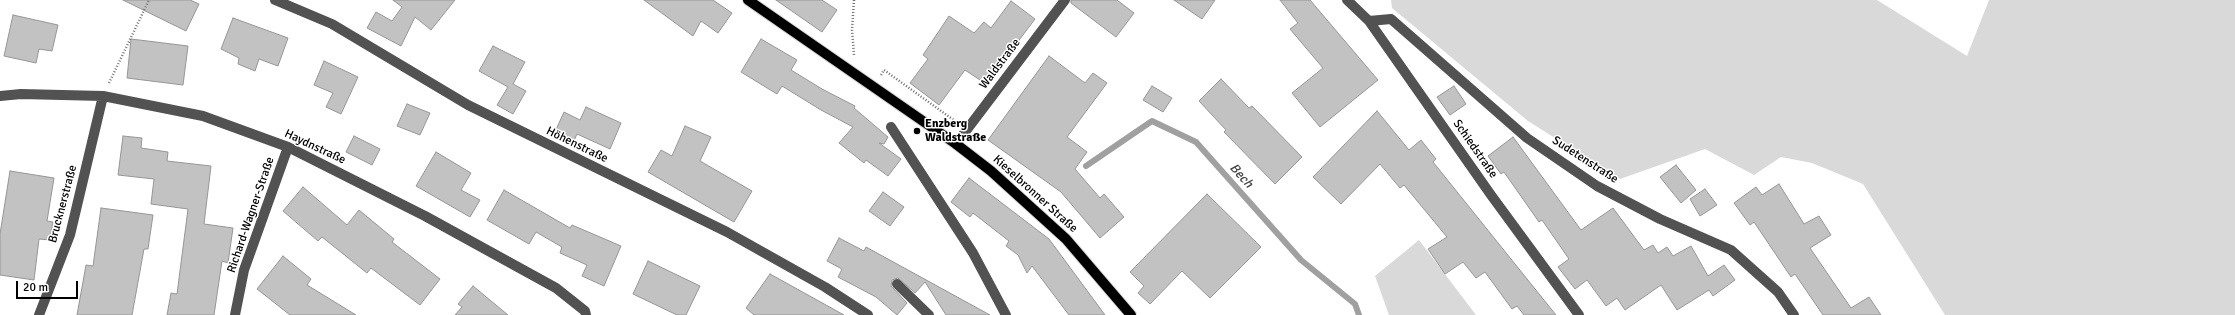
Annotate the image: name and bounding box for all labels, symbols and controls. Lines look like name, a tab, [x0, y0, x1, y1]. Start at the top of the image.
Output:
street label: Waldstraße	[976, 36, 1024, 92]
place label: Enzberg Waldstraße	[925, 117, 986, 145]
street label: Schiedstraße	[1450, 117, 1500, 181]
street label: Höhenstraße	[544, 124, 610, 166]
marker: Enzberg Waldstraße	[912, 126, 922, 136]
street label: Haydnstraße	[282, 127, 348, 167]
street label: Sudetenstraße	[1549, 133, 1621, 187]
street label: Kieselbronner Straße	[990, 152, 1080, 236]
street label: Richard-Wagner-Straße	[224, 155, 278, 275]
water label: Bech	[1226, 161, 1256, 191]
street label: Brucknerstraße	[46, 163, 80, 245]
scale bar	[18, 273, 80, 299]
text: 20 m	[23, 280, 48, 295]

